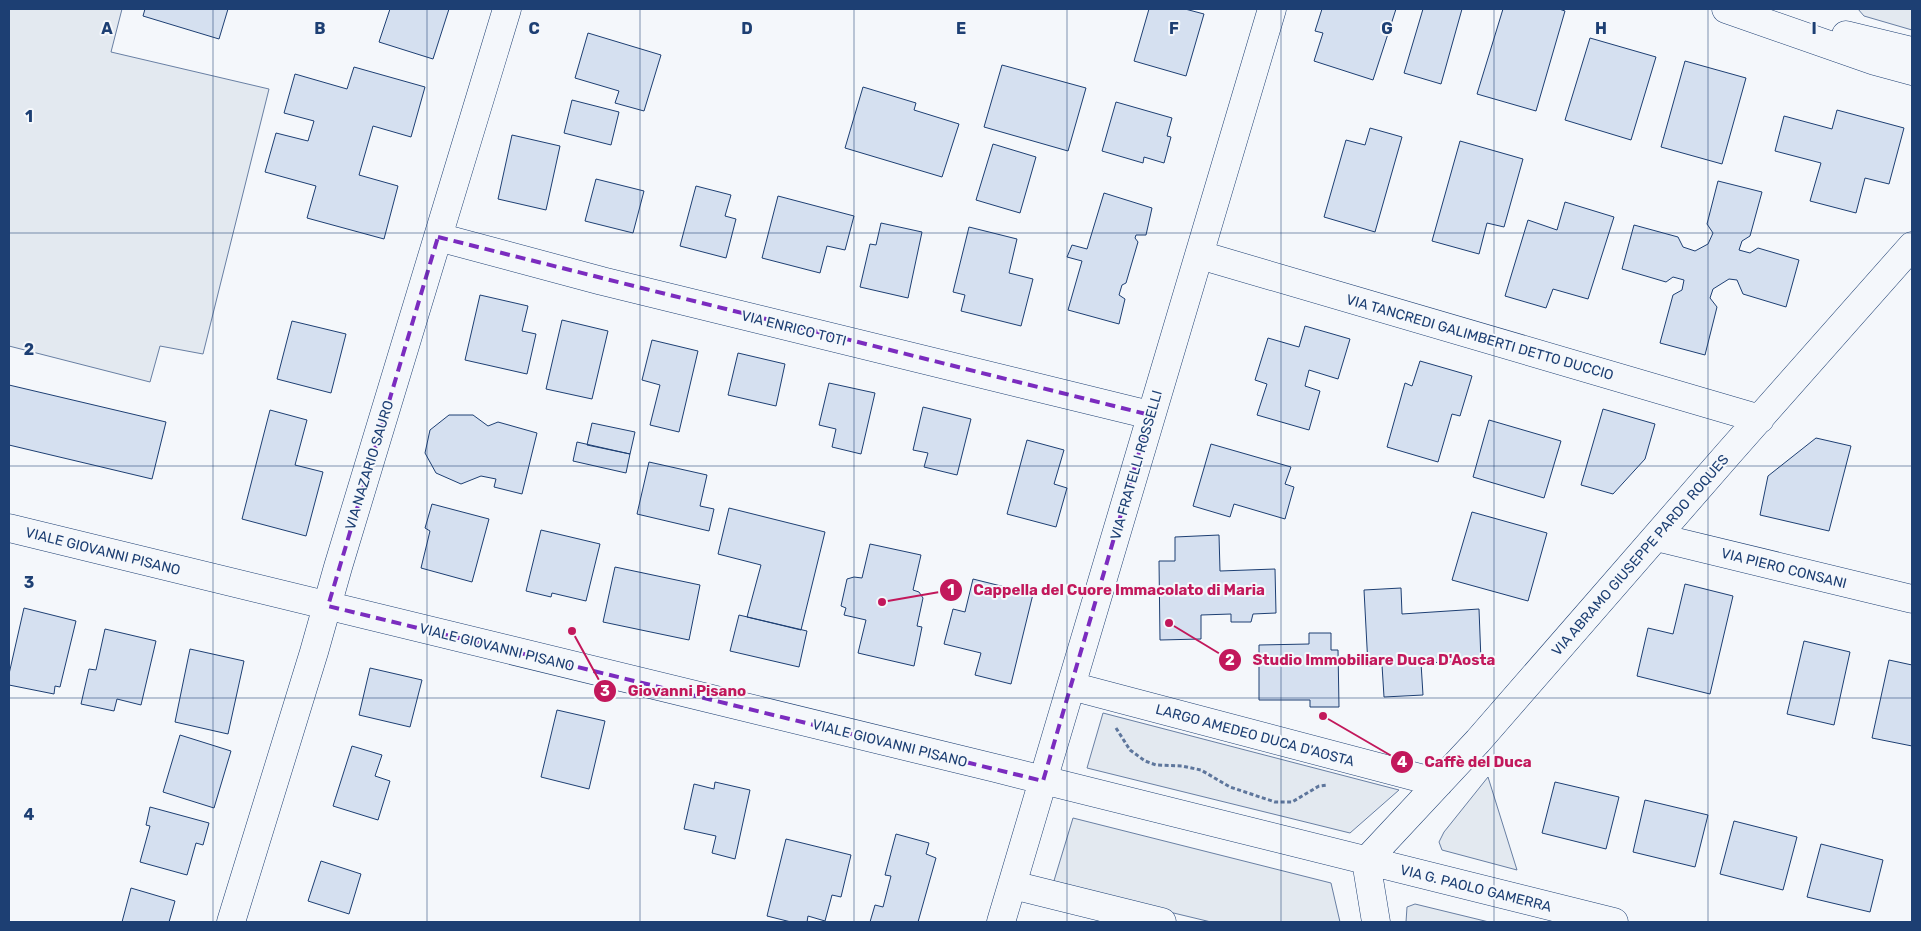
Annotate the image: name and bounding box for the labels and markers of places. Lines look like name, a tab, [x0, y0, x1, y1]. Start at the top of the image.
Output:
callout: Cappella del Cuore Immacolato di Maria	[938, 575, 1275, 605]
callout: Studio Immobiliare Duca D'Aosta	[1218, 645, 1506, 675]
callout: Giovanni Pisano	[593, 676, 756, 706]
callout: Caffè del Duca	[1390, 747, 1542, 777]

